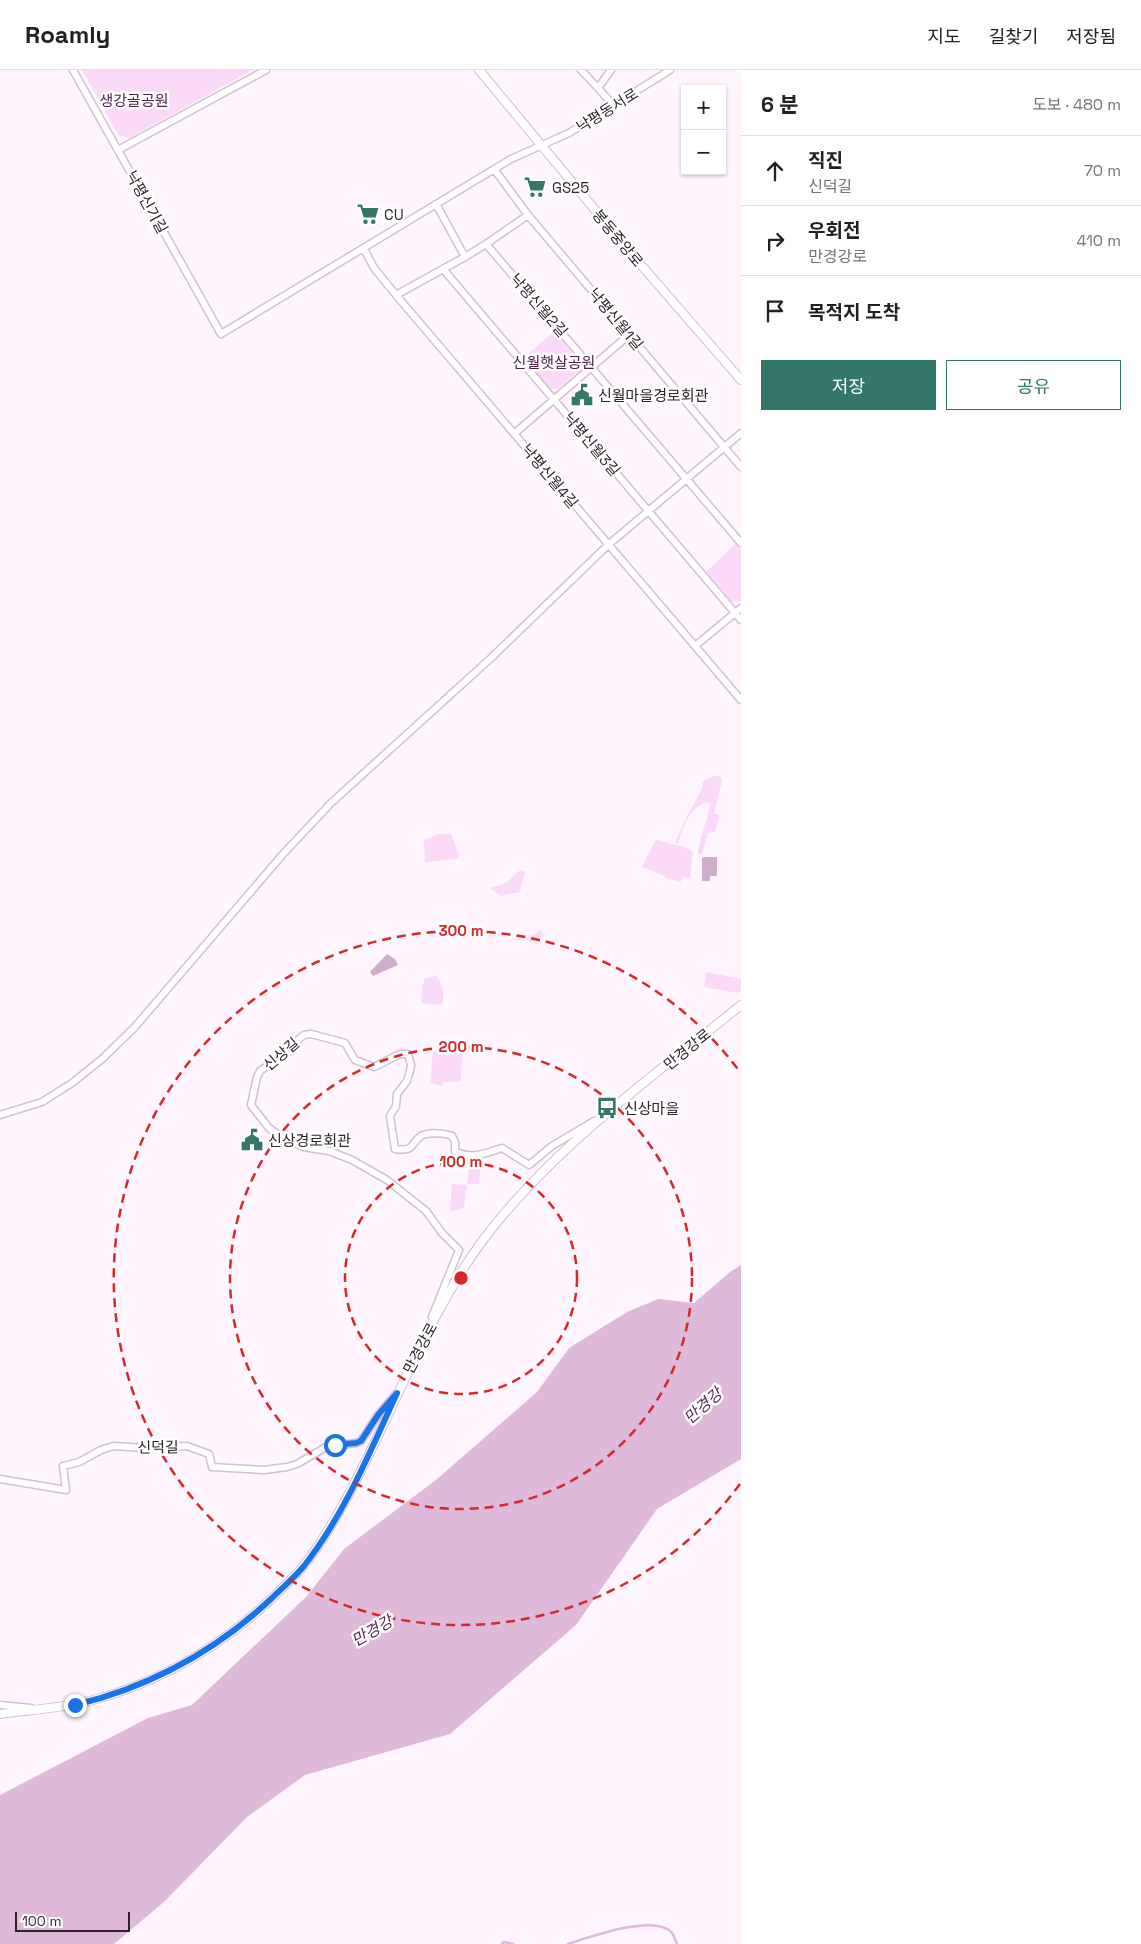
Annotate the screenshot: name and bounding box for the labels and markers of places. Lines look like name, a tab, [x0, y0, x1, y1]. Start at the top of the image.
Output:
supermarket icon: GS25	[522, 174, 548, 200]
place label: GS25	[552, 178, 589, 197]
supermarket icon: CU	[355, 201, 381, 227]
place label: CU	[384, 205, 404, 224]
public building icon: 신월마을경로회관	[569, 382, 595, 408]
place label: 신월마을경로회관	[598, 386, 709, 405]
bus stop icon: 신상마을	[594, 1095, 620, 1121]
place label: 신상마을	[624, 1099, 679, 1118]
public building icon: 신상경로회관	[239, 1127, 265, 1153]
place label: 신상경로회관	[268, 1131, 351, 1150]
centre of rings	[452, 1269, 470, 1287]

